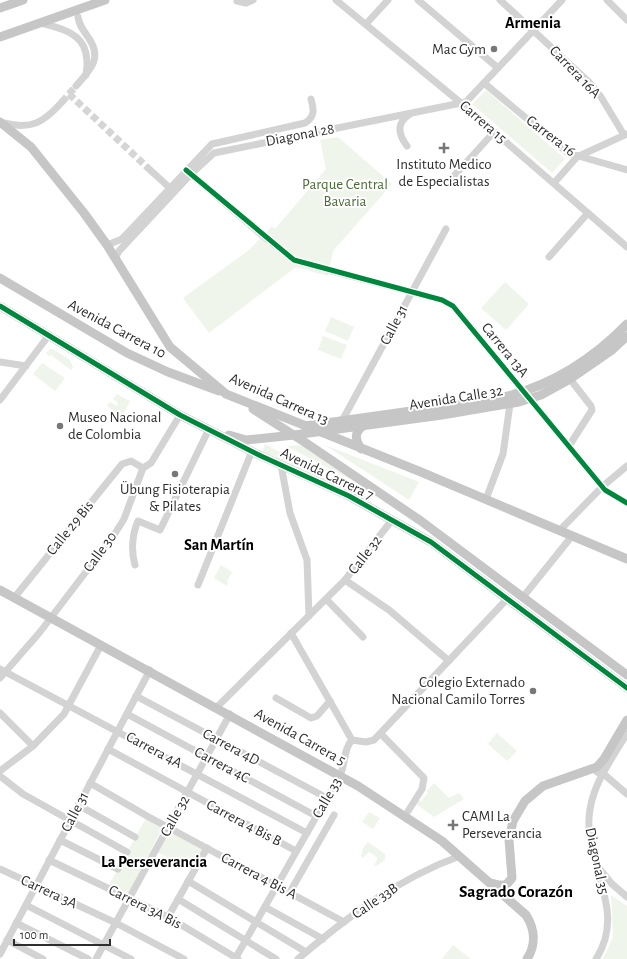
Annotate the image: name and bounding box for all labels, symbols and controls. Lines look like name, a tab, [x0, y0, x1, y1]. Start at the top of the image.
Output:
district label: Armenia	[505, 15, 561, 31]
place label: Mac Gym	[432, 42, 486, 57]
street label: Carrera 16A	[547, 43, 604, 101]
marker: Mac Gym	[489, 44, 499, 54]
street label: Carrera 15	[457, 98, 509, 146]
street label: Carrera 16	[524, 113, 578, 159]
street label: Diagonal 28	[264, 121, 336, 149]
marker: Instituto Medico de Especialistas	[438, 142, 450, 154]
place label: Instituto Medico de Especialistas	[396, 157, 492, 189]
park label: Parque Central Bavaria	[302, 177, 388, 209]
street label: Avenida Carrera 10	[66, 297, 168, 361]
street label: Calle 31	[377, 303, 411, 347]
street label: Carrera 13A	[479, 320, 532, 380]
street label: Avenida Carrera 13	[227, 370, 331, 428]
street label: Avenida Calle 32	[408, 383, 504, 413]
place label: Museo Nacional de Colombia	[68, 410, 161, 442]
marker: Museo Nacional de Colombia	[55, 421, 65, 431]
street label: Avenida Carrera 7	[278, 445, 376, 503]
marker: Übung Fisioterapia & Pilates	[170, 469, 180, 479]
place label: Übung Fisioterapia & Pilates	[120, 480, 230, 514]
street label: Calle 29 Bis	[44, 498, 96, 558]
street label: Calle 30	[81, 529, 120, 575]
street label: Calle 32	[345, 533, 385, 577]
district label: San Martín	[184, 537, 254, 553]
place label: Colegio Externado Nacional Camilo Torres	[391, 675, 525, 707]
marker: Colegio Externado Nacional Camilo Torres	[528, 686, 538, 696]
street label: Avenida Carrera 5	[252, 706, 348, 768]
street label: Carrera 4D	[200, 726, 262, 768]
street label: Carrera 4A	[123, 729, 185, 771]
street label: Carrera 4C	[192, 744, 252, 786]
street label: Calle 33	[310, 775, 344, 821]
street label: Calle 31	[58, 790, 92, 834]
street label: Calle 32	[158, 793, 192, 839]
street label: Carrera 4 Bis B	[204, 797, 284, 849]
place label: CAMI La Perseverancia	[462, 809, 542, 841]
marker: CAMI La Perseverancia	[447, 819, 459, 831]
street label: Diagonal 35	[583, 826, 611, 896]
street label: Carrera 4 Bis A	[219, 850, 300, 902]
district label: La Perseverancia	[101, 854, 207, 870]
street label: Carrera 3A	[19, 872, 80, 912]
street label: Calle 33B	[349, 880, 401, 922]
street label: Carrera 3A Bis	[106, 882, 184, 932]
district label: Sagrado Corazón	[459, 883, 573, 900]
scale bar	[14, 921, 110, 947]
text: 100 m	[20, 929, 48, 941]

